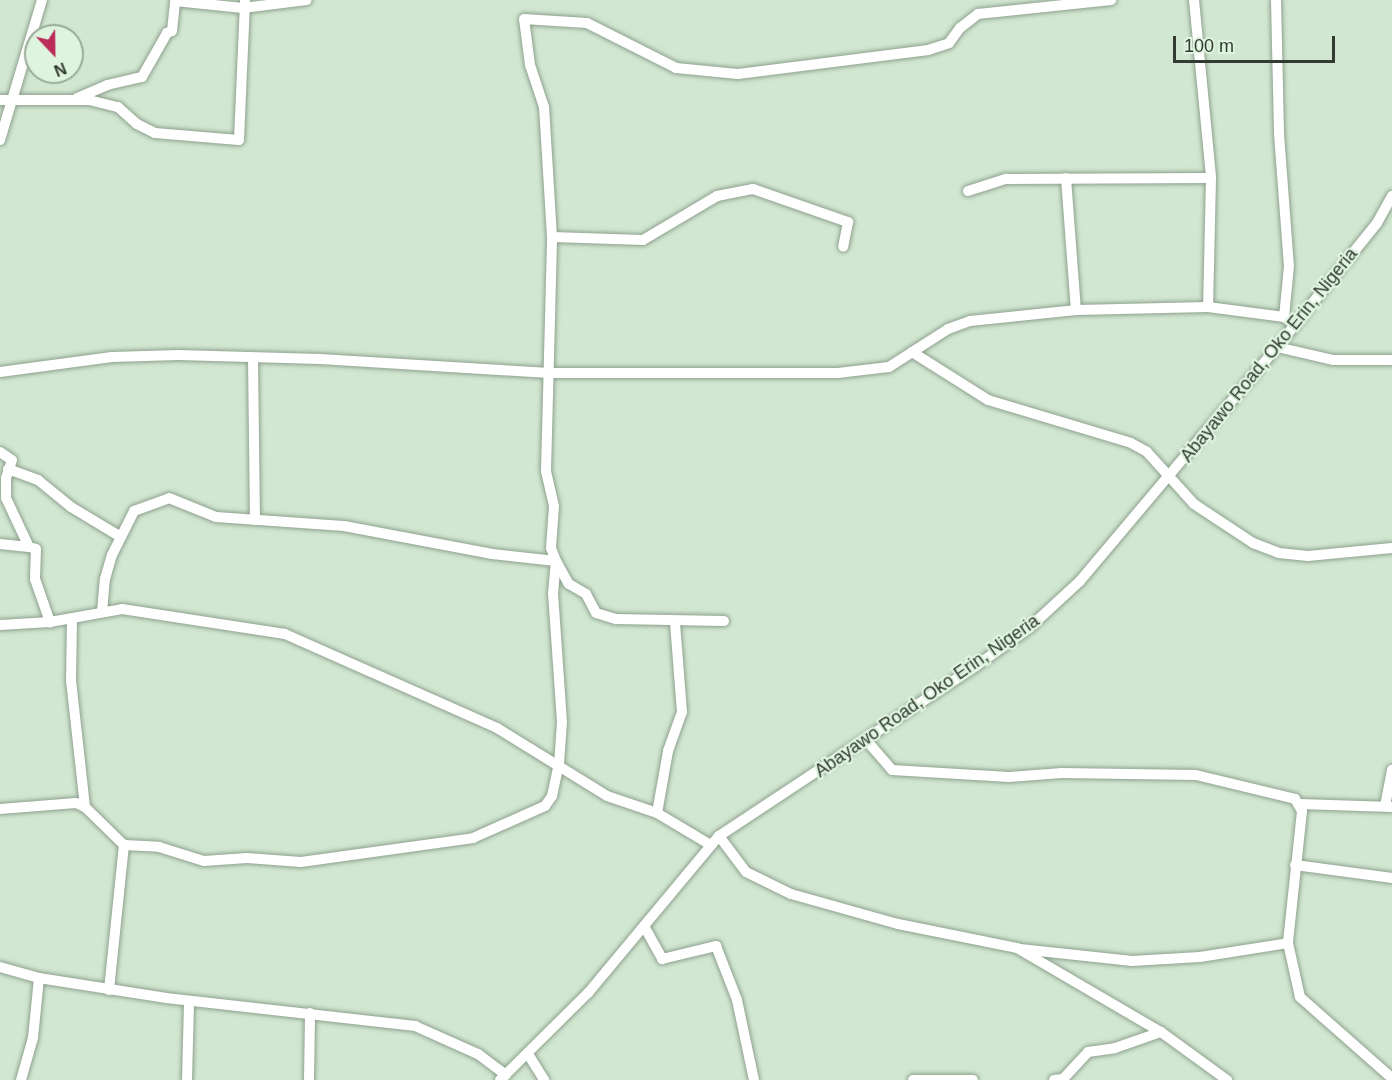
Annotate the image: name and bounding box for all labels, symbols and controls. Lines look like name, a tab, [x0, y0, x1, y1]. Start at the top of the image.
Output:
north arrow	[24, 24, 84, 84]
scale bar	[1176, 24, 1338, 62]
text: 100 m	[1184, 36, 1234, 56]
text: N	[52, 59, 69, 79]
street label: Abayawo Road, Oko Erin, Nigeria	[1176, 244, 1362, 466]
street label: Abayawo Road, Oko Erin, Nigeria	[811, 610, 1043, 782]

